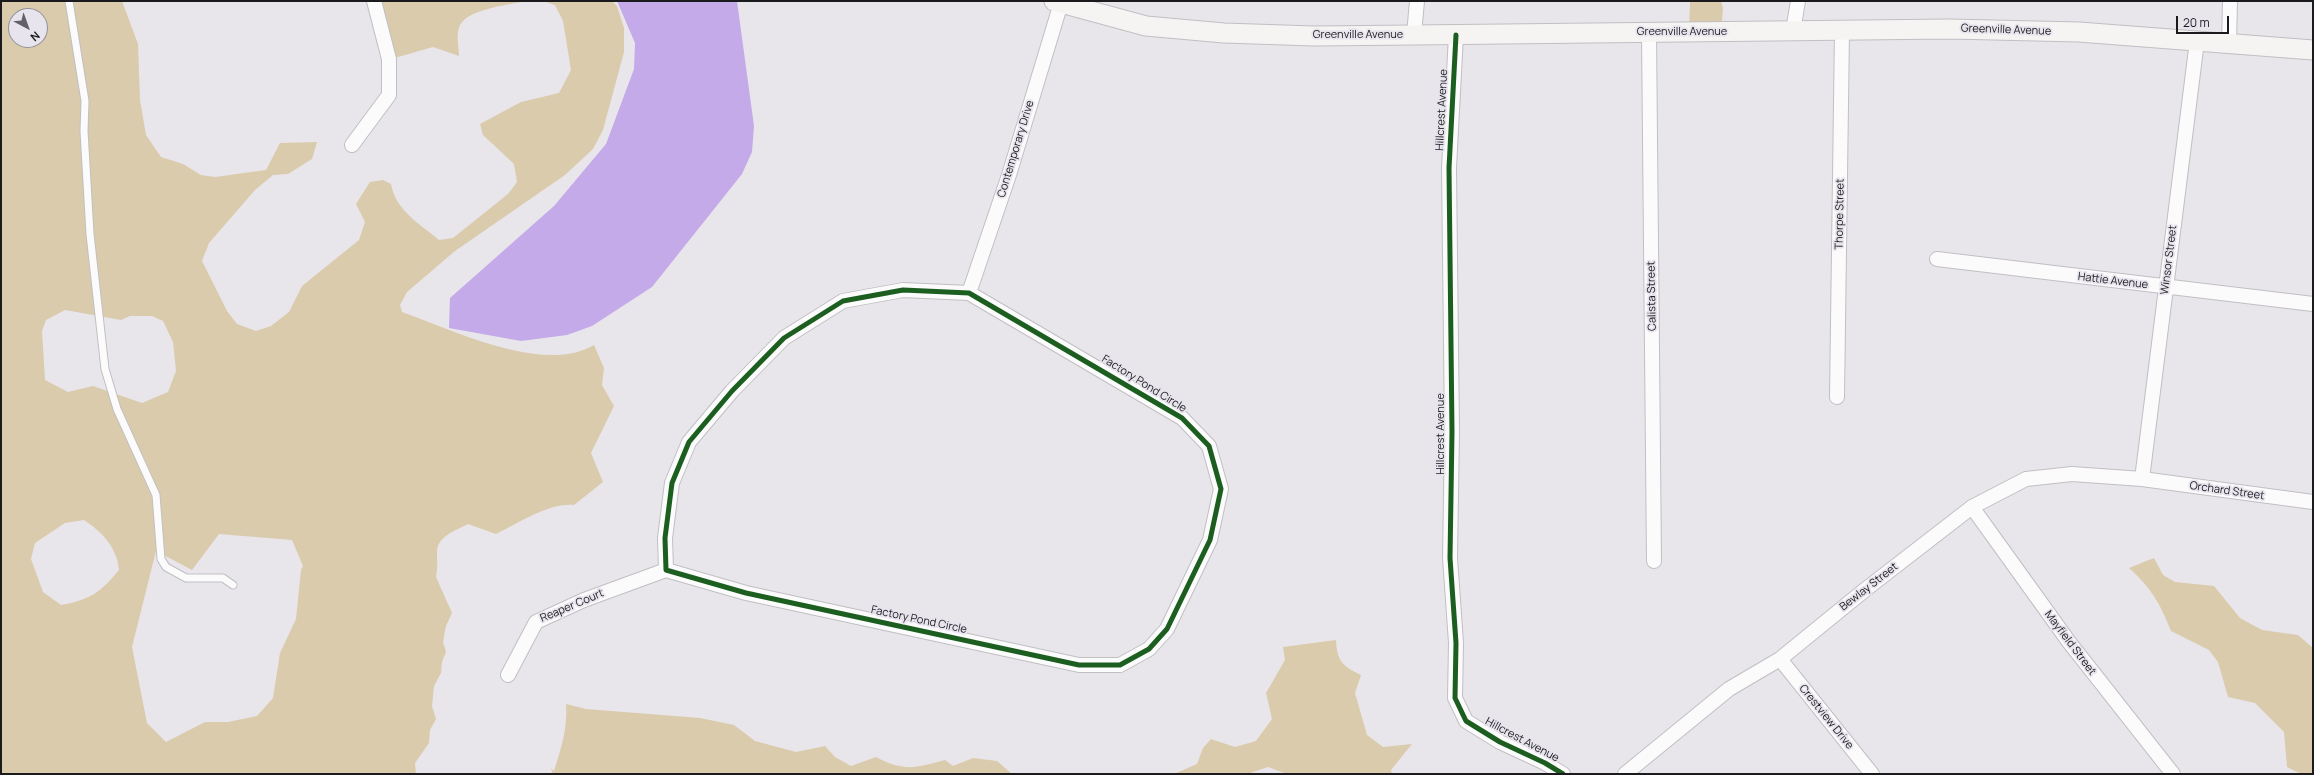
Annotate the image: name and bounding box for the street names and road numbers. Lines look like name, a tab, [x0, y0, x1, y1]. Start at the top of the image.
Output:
street label: Greenville Avenue	[1961, 22, 2051, 38]
street label: Greenville Avenue	[1637, 25, 1727, 39]
street label: Greenville Avenue	[1313, 28, 1403, 42]
street label: Hillcrest Avenue	[1433, 69, 1451, 151]
street label: Contemporary Drive	[995, 99, 1037, 199]
street label: Thorpe Street	[1833, 178, 1847, 250]
street label: Winsor Street	[2158, 224, 2180, 296]
street label: Calista Street	[1645, 261, 1659, 331]
street label: Hattie Avenue	[2077, 270, 2149, 292]
street label: Factory Pond Circle	[1099, 353, 1189, 415]
street label: Hillcrest Avenue	[1434, 393, 1448, 475]
street label: Orchard Street	[2189, 479, 2265, 503]
street label: Bewlay Street	[1837, 560, 1901, 614]
street label: Reaper Court	[538, 587, 606, 625]
street label: Factory Pond Circle	[870, 603, 968, 637]
street label: Mayfield Street	[2041, 608, 2099, 678]
street label: Crestview Drive	[1796, 682, 1856, 752]
street label: Hillcrest Avenue	[1483, 715, 1561, 765]

